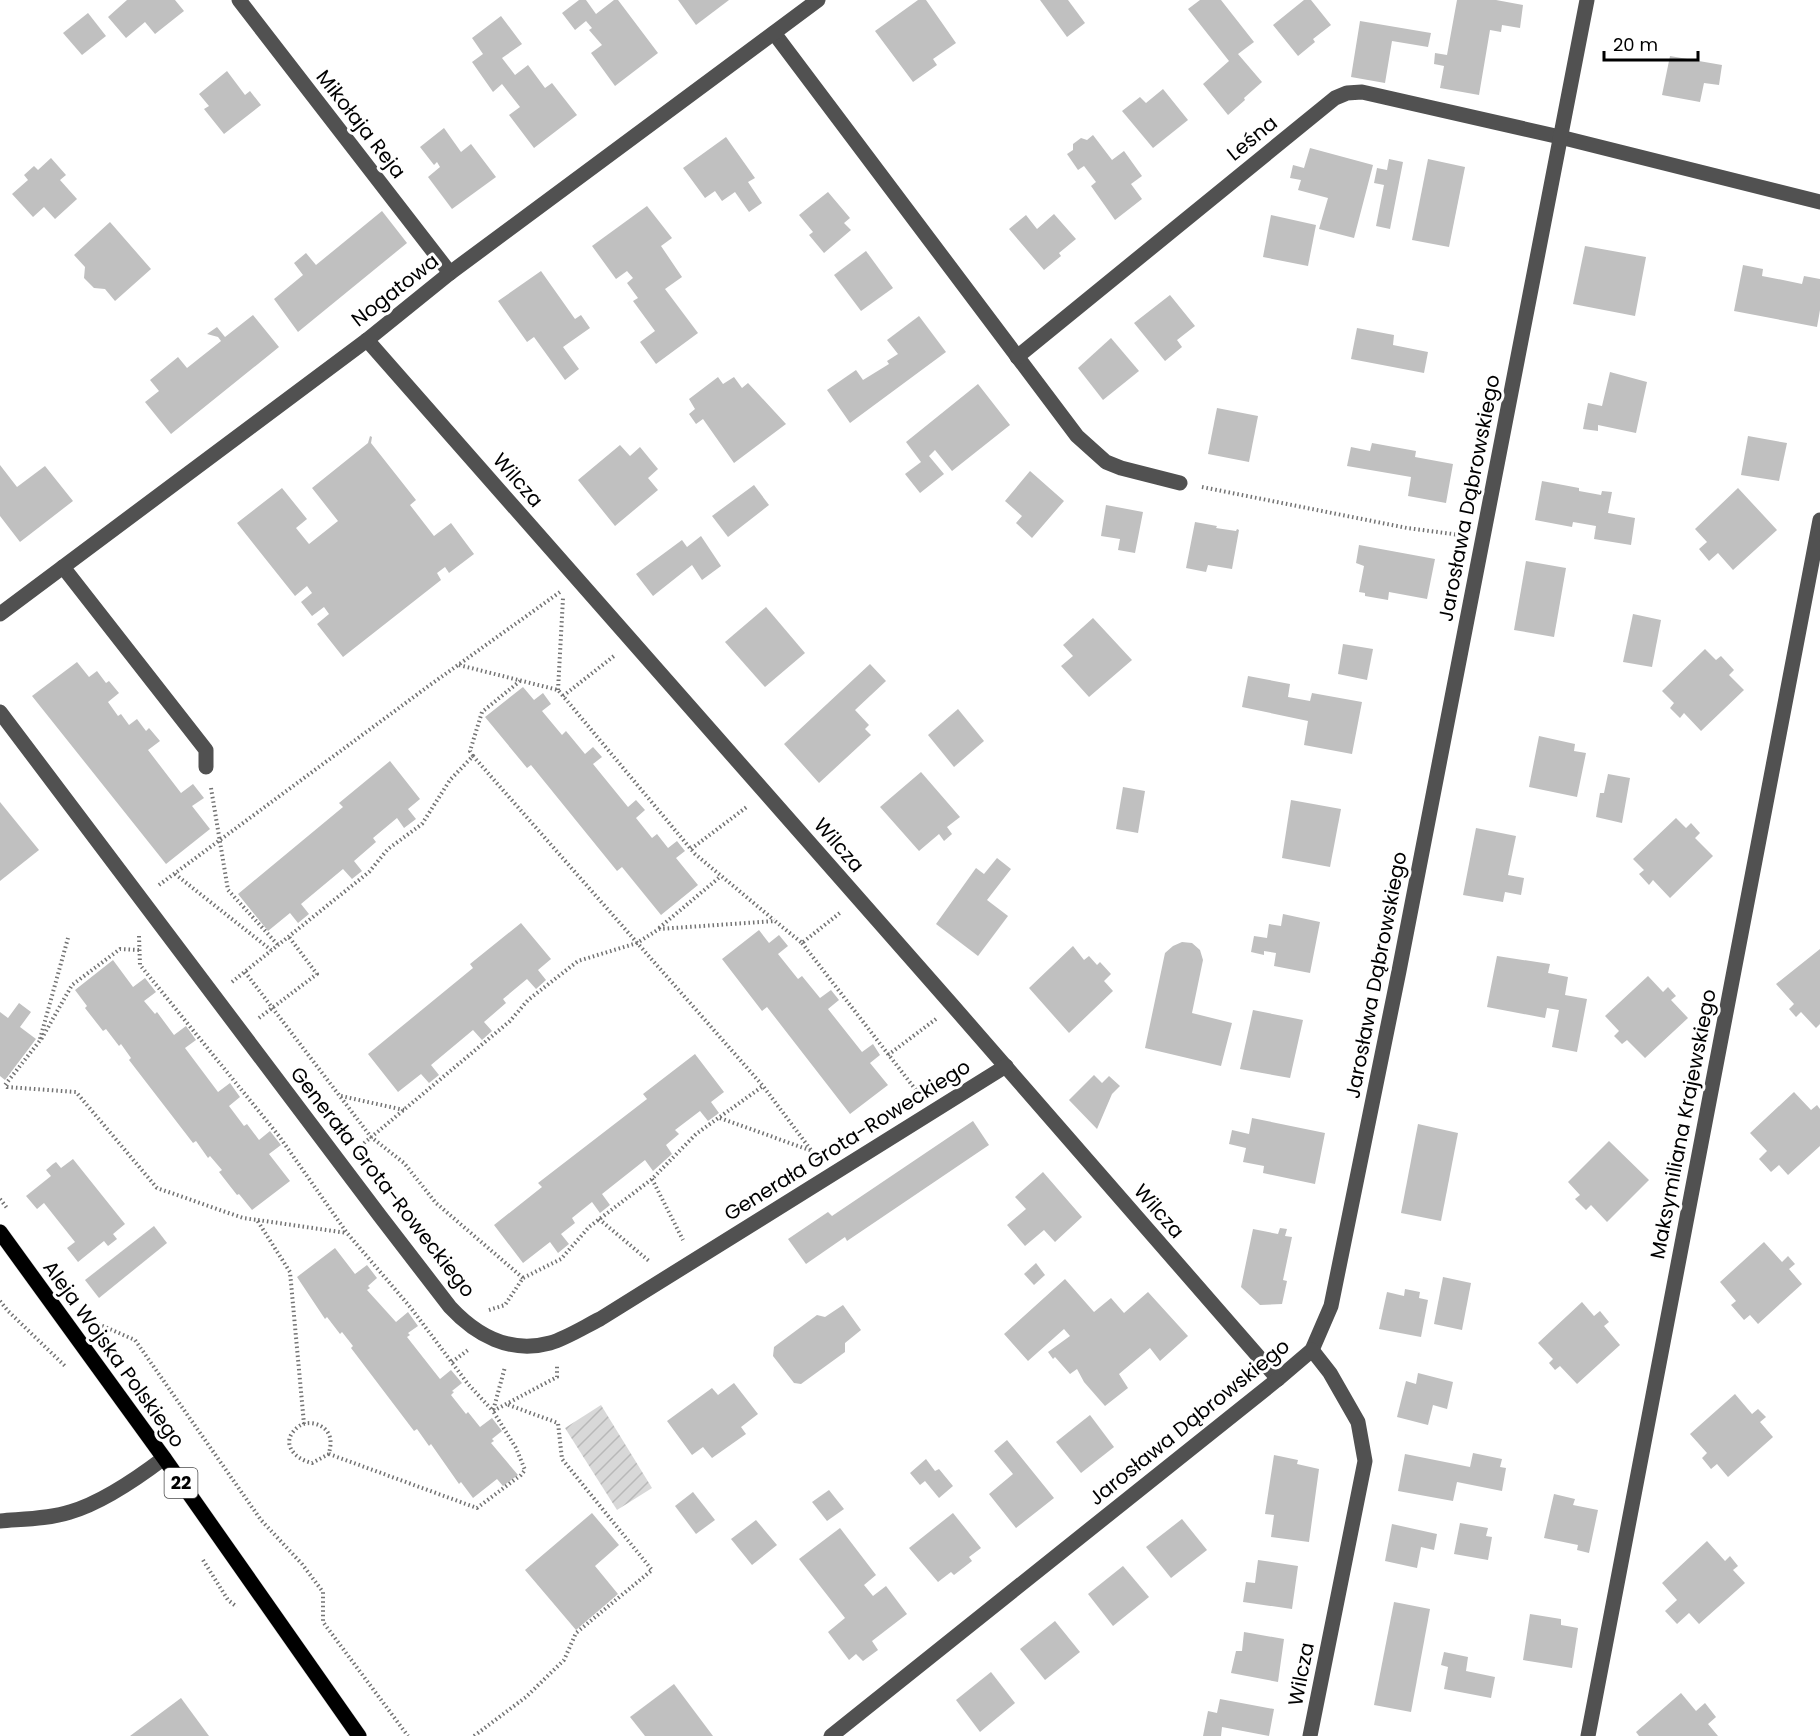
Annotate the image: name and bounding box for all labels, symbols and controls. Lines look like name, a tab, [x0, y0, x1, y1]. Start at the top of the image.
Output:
scale bar	[1604, 24, 1698, 62]
text: 20 m	[1613, 32, 1658, 57]
street label: Mikołaja Reja	[310, 64, 412, 184]
street label: Leśna	[1221, 109, 1283, 167]
street label: Nogatowa	[345, 247, 445, 333]
street label: Jarosława Dąbrowskiego	[1431, 372, 1507, 624]
street label: Wilcza	[486, 447, 550, 513]
street label: Wilcza	[807, 812, 871, 878]
street label: Jarosława Dąbrowskiego	[1338, 849, 1414, 1101]
street label: Maksymiliana Krajewskiego	[1643, 987, 1723, 1261]
street label: Generała Grota-Roweckiego	[719, 1052, 975, 1228]
street label: Generała Grota-Roweckiego	[284, 1061, 482, 1303]
street label: Wilcza	[1127, 1178, 1191, 1244]
street label: Aleja Wojska Polskiego	[36, 1255, 192, 1453]
street label: Jarosława Dąbrowskiego	[1083, 1332, 1295, 1512]
road number: 22	[164, 1468, 198, 1498]
street label: Wilcza	[1281, 1640, 1321, 1708]

